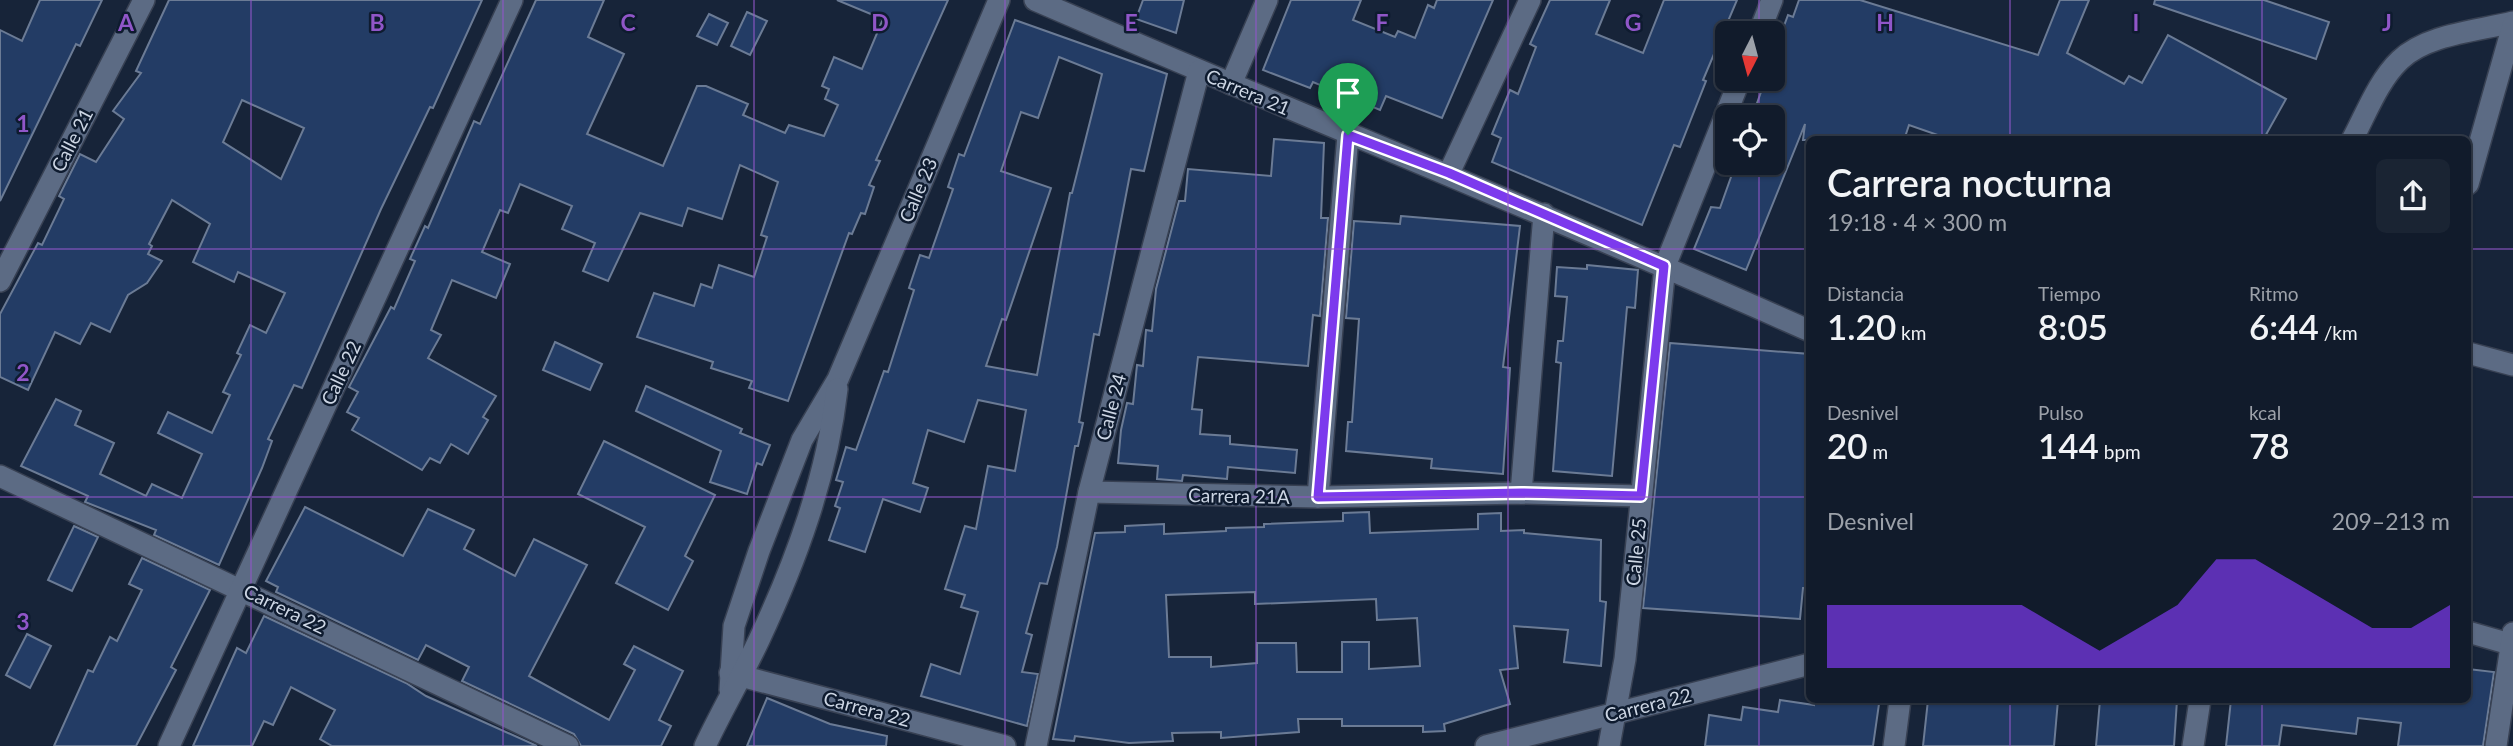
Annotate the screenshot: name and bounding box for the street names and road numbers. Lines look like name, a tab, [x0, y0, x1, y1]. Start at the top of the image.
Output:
street label: Carrera 21	[1203, 64, 1294, 119]
street label: Calle 21	[46, 104, 97, 175]
street label: Calle 23	[894, 154, 941, 226]
street label: Calle 22	[316, 337, 365, 408]
street label: Calle 24	[1091, 371, 1130, 443]
street label: Carrera 21A	[1188, 483, 1290, 508]
street label: Calle 25	[1621, 517, 1650, 587]
street label: Carrera 22	[240, 579, 330, 638]
street label: Carrera 22	[1602, 683, 1694, 726]
street label: Carrera 22	[821, 686, 913, 731]

